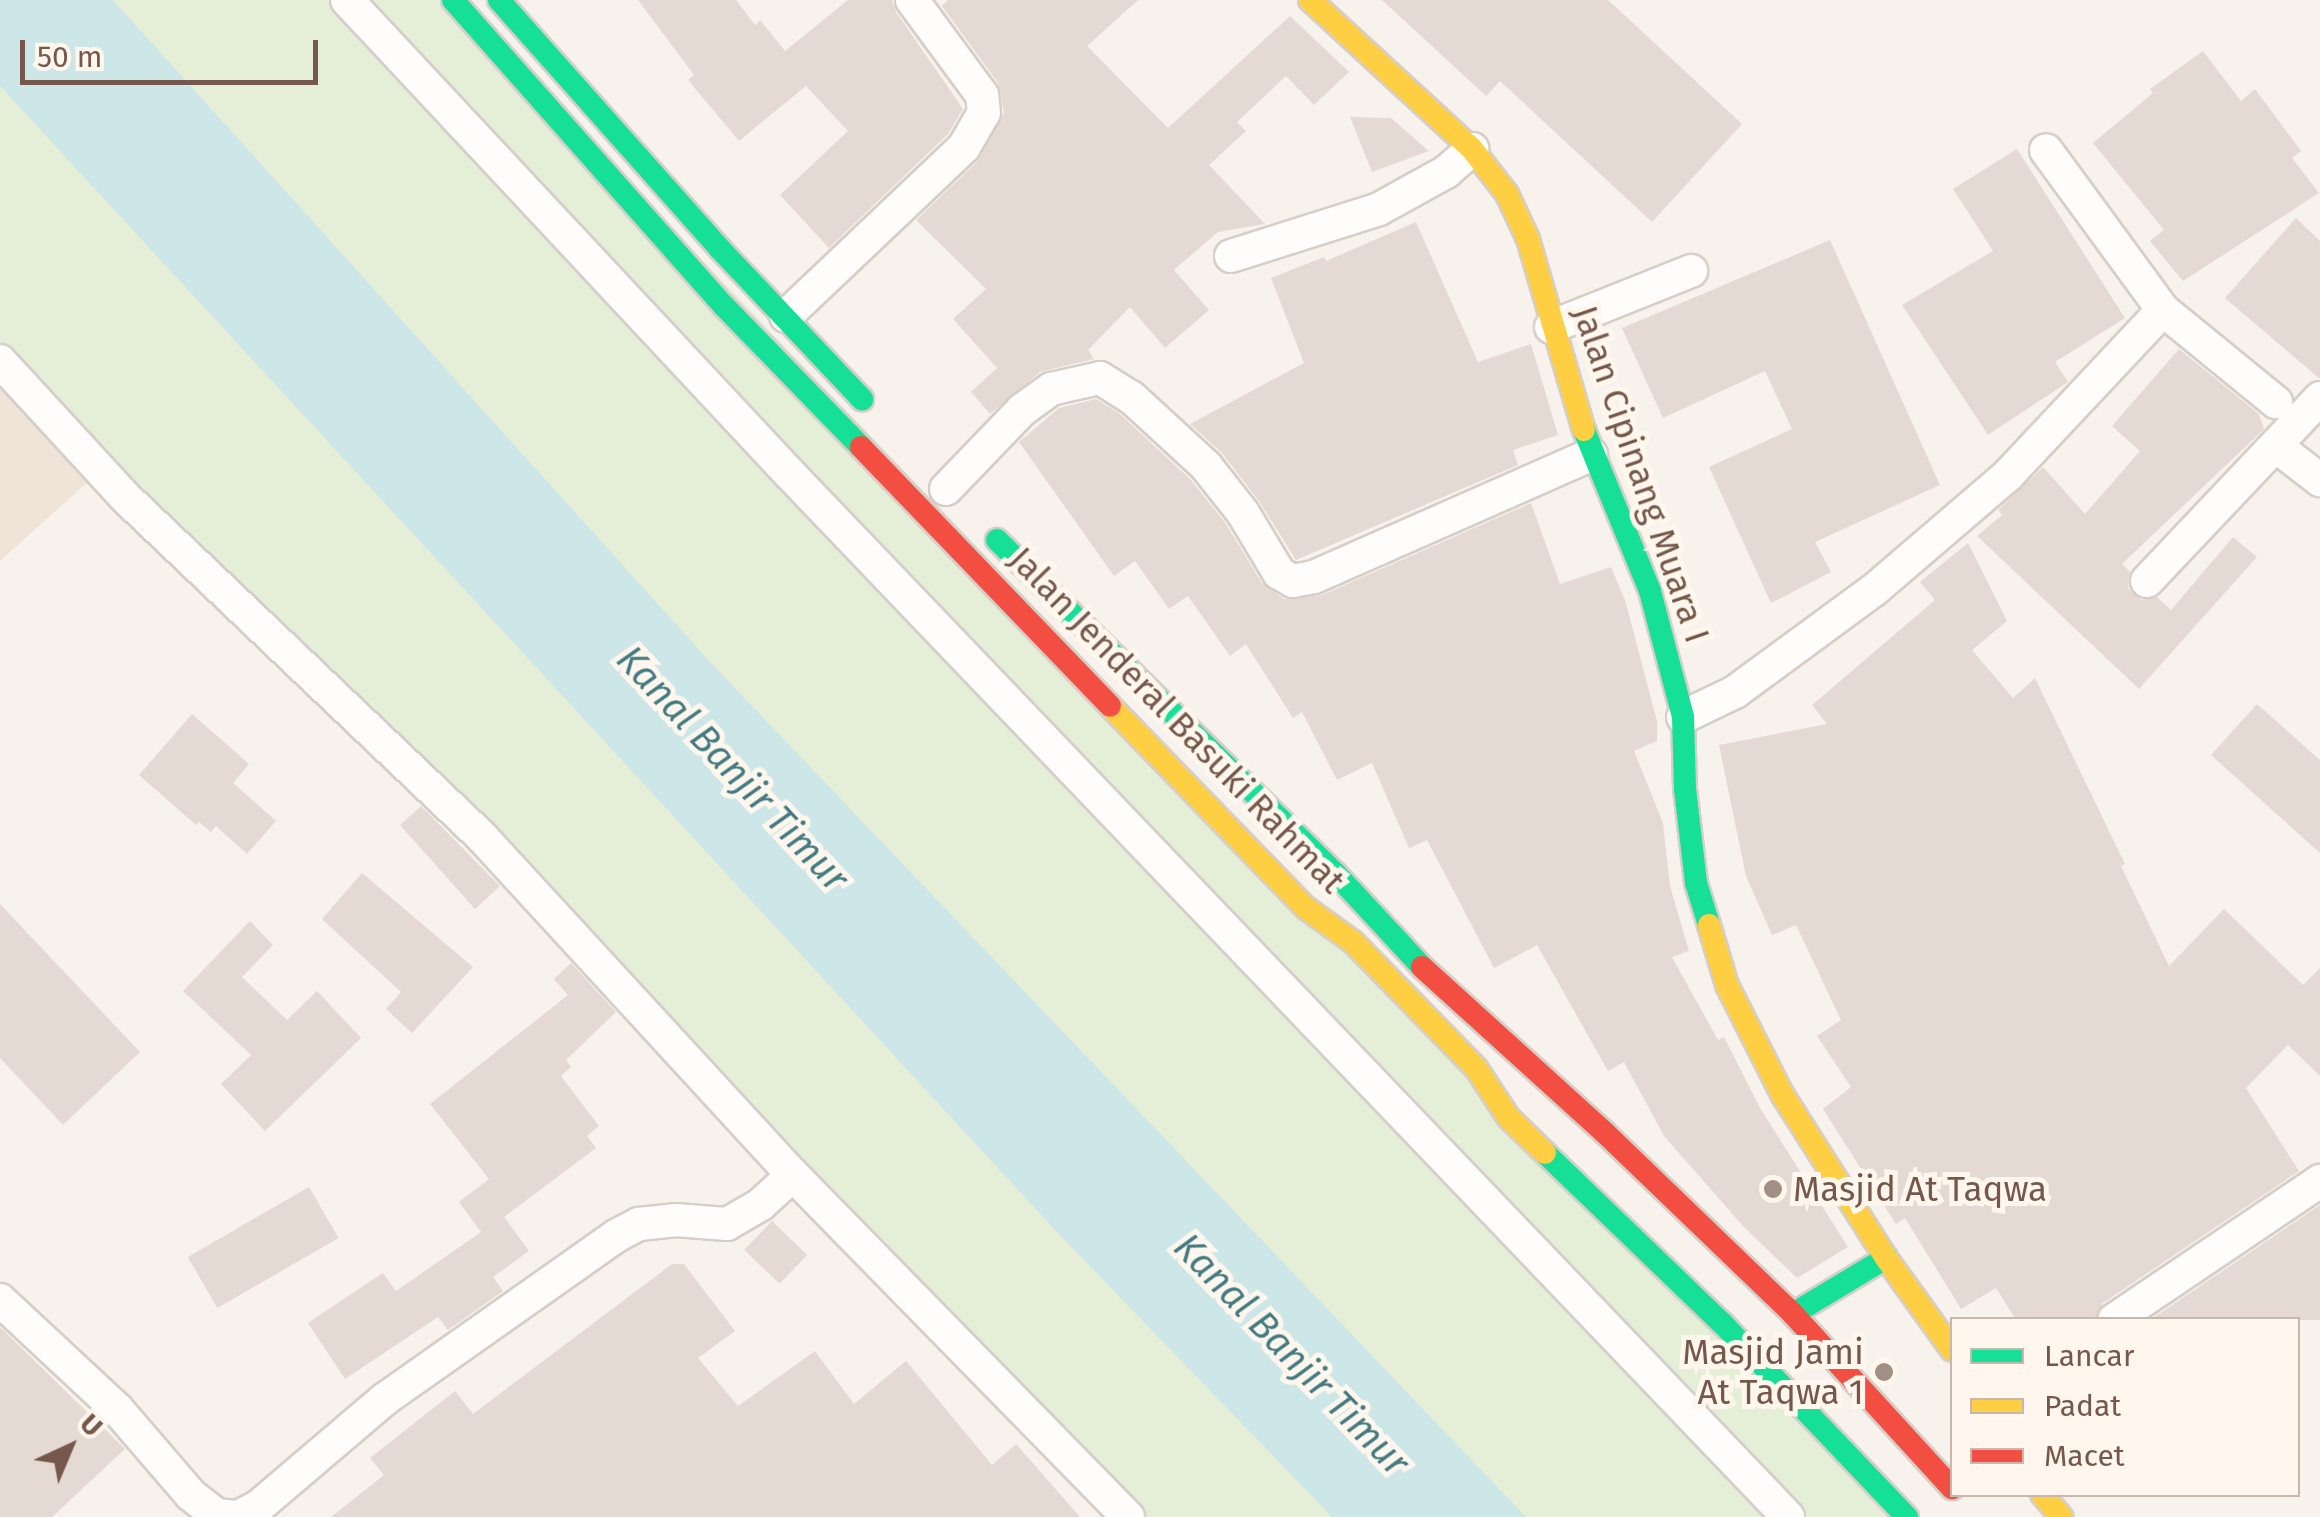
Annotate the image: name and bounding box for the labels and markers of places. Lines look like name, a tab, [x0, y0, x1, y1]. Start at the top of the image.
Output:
place label: Masjid At Taqwa	[1793, 1168, 2047, 1210]
marker: Masjid At Taqwa	[1762, 1178, 1784, 1200]
place label: Masjid Jami At Taqwa 1	[1682, 1331, 1864, 1413]
marker: Masjid Jami At Taqwa 1	[1873, 1361, 1895, 1383]

